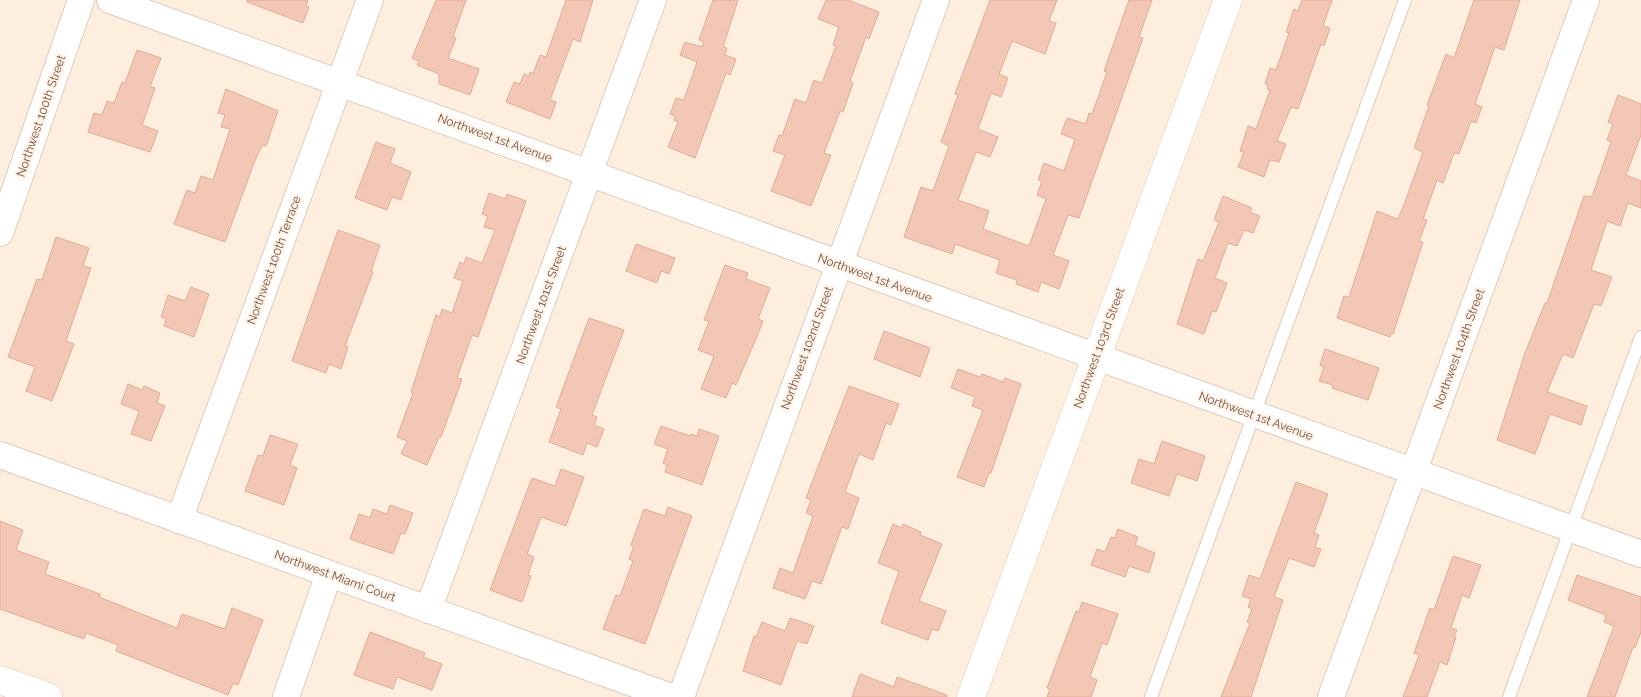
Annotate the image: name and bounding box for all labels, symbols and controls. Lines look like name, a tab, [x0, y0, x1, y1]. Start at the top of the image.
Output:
street label: Northwest 100th Street	[14, 53, 68, 179]
street label: Northwest 1st Avenue	[436, 111, 554, 165]
street label: Northwest 100th Terrace	[244, 194, 304, 326]
street label: Northwest 101st Street	[513, 244, 569, 366]
street label: Northwest 1st Avenue	[816, 251, 934, 305]
street label: Northwest 102nd Street	[778, 284, 836, 412]
street label: Northwest 103rd Street	[1071, 286, 1127, 410]
street label: Northwest 104th Street	[1431, 287, 1487, 411]
street label: Northwest 1st Avenue	[1197, 389, 1315, 443]
street label: Northwest Miami Court	[272, 548, 398, 604]

